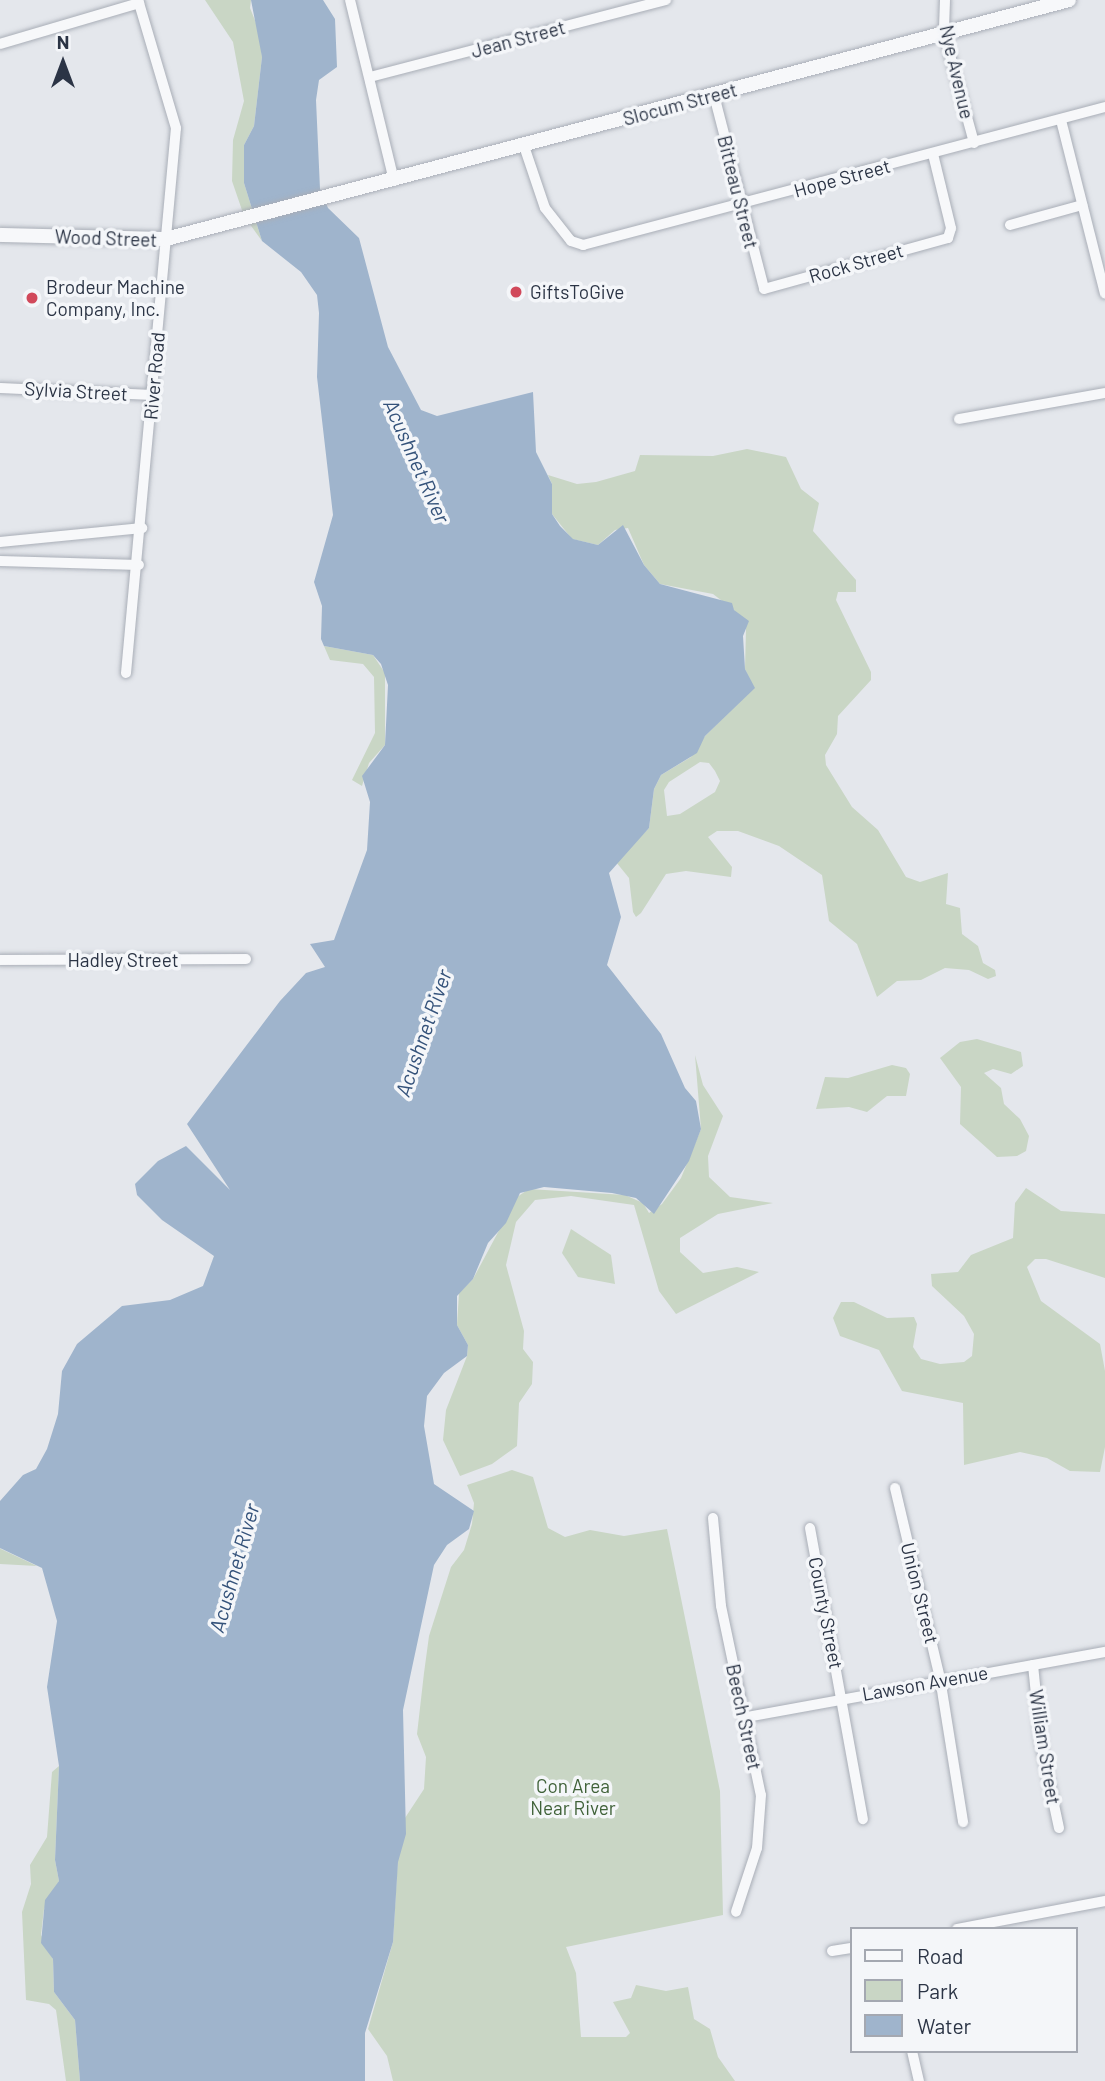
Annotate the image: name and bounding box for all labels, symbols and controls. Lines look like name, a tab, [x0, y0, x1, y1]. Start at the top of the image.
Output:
street label: Jean Street	[468, 15, 568, 63]
street label: Nye Avenue	[935, 23, 979, 121]
north arrow	[28, 28, 98, 98]
text: N	[57, 30, 69, 53]
street label: Slocum Street	[620, 78, 740, 130]
street label: Bitteau Street	[713, 133, 763, 251]
street label: Hope Street	[791, 154, 893, 202]
street label: Wood Street	[54, 225, 158, 251]
street label: Rock Street	[806, 239, 906, 287]
place label: Brodeur Machine Company, Inc.	[46, 276, 185, 320]
place label: GiftsToGive	[530, 281, 624, 303]
marker: GiftsToGive	[508, 284, 524, 300]
marker: Brodeur Machine Company, Inc.	[24, 290, 40, 306]
street label: River Road	[139, 331, 169, 421]
street label: Sylvia Street	[24, 377, 128, 405]
water label: Acushnet River	[379, 395, 455, 527]
street label: Hadley Street	[67, 949, 179, 971]
water label: Acushnet River	[389, 966, 457, 1100]
water label: Acushnet River	[204, 1501, 264, 1635]
street label: Union Street	[896, 1540, 944, 1646]
street label: County Street	[804, 1555, 848, 1671]
street label: Lawson Avenue	[860, 1661, 990, 1705]
street label: Beech Street	[722, 1662, 766, 1772]
street label: William Street	[1025, 1688, 1065, 1806]
park label: Con Area Near River	[530, 1775, 616, 1819]
legend	[850, 1927, 1077, 2053]
text: Road	[917, 1943, 963, 1968]
text: Park	[917, 1978, 958, 2003]
text: Water	[917, 2013, 971, 2038]

